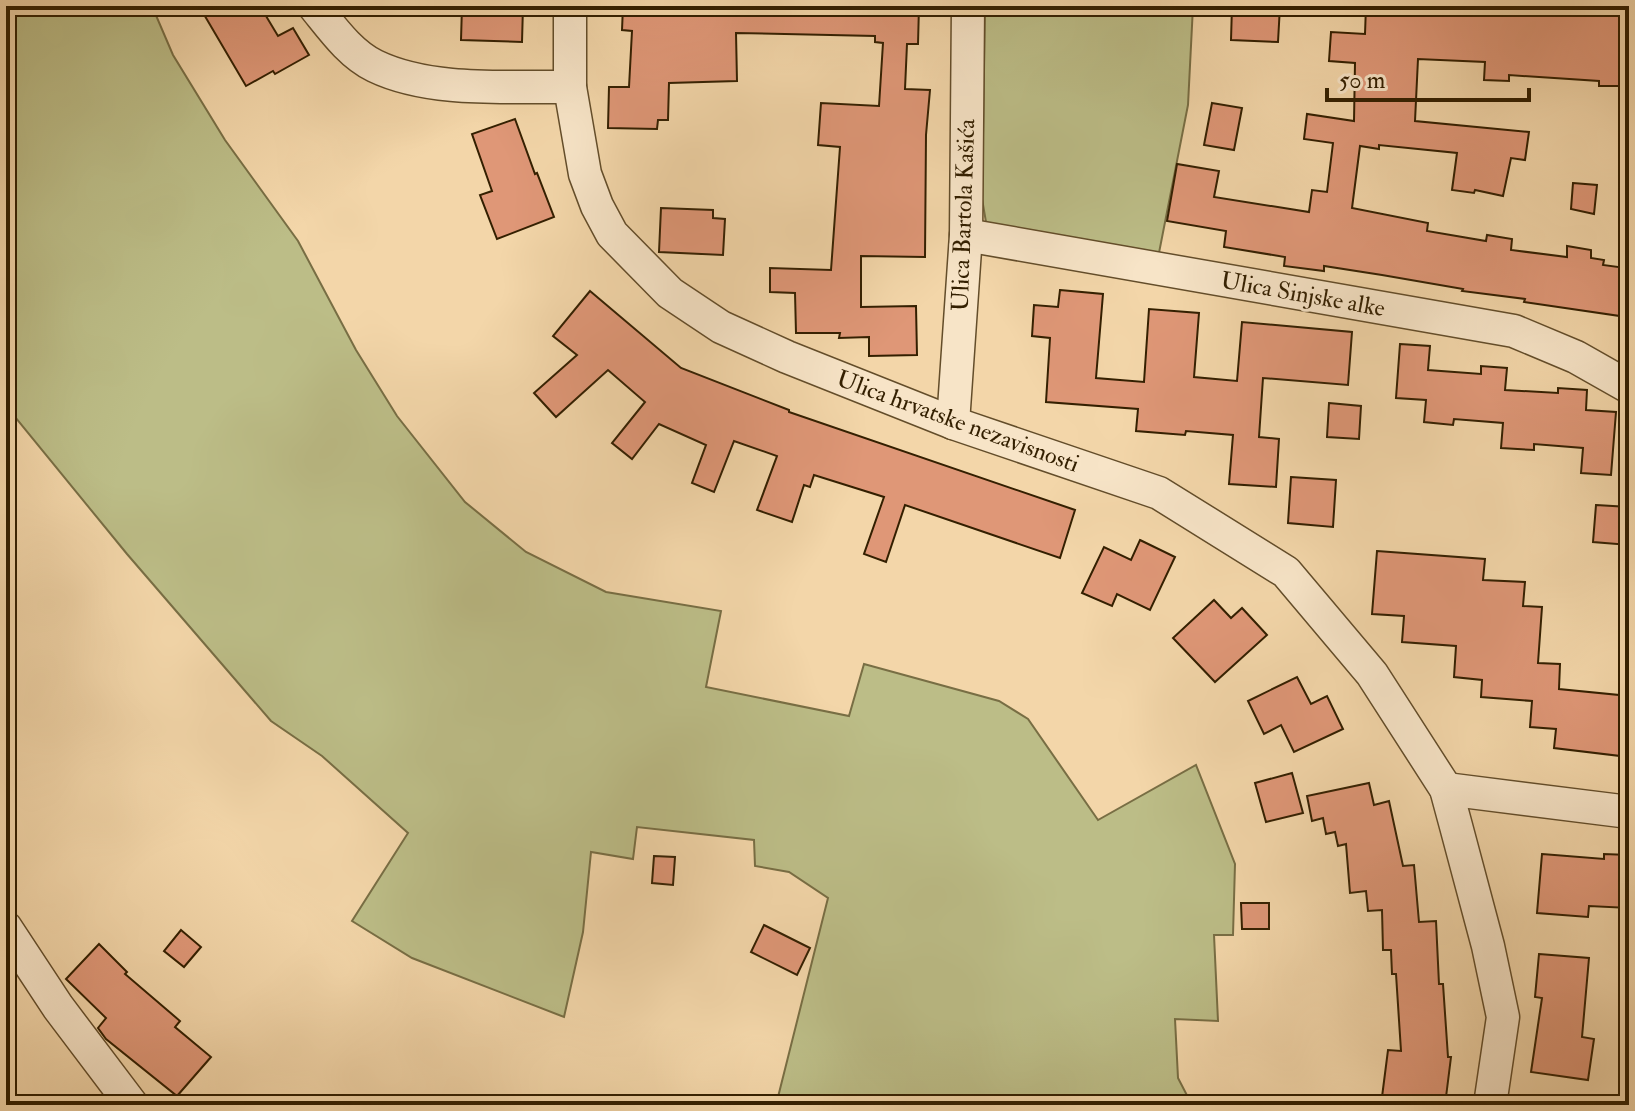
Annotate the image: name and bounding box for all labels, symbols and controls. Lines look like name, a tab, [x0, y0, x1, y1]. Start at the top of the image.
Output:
scale bar	[1327, 52, 1529, 102]
text: 50 m	[1339, 65, 1386, 96]
street label: Ulica Bartola Kašića	[945, 117, 982, 312]
street label: Ulica Sinjske alke	[1218, 265, 1387, 324]
street label: Ulica hrvatske nezavisnosti	[832, 363, 1083, 480]

